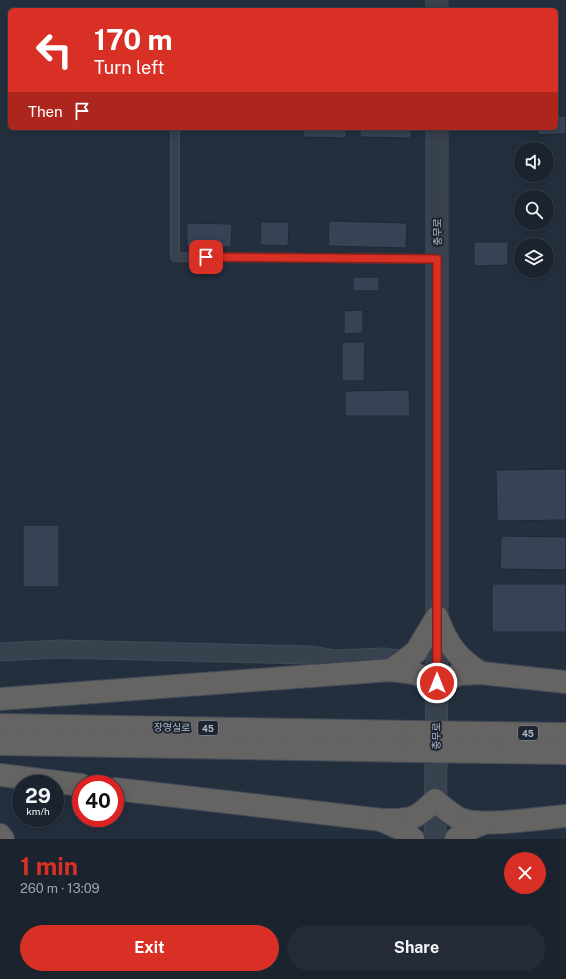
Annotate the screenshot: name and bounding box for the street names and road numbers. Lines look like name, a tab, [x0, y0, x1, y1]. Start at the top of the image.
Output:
street label: 충무로	[431, 218, 443, 246]
street label: 장영실로	[153, 721, 191, 733]
road number: 45	[198, 721, 218, 735]
street label: 충무로	[430, 722, 442, 750]
road number: 45	[518, 726, 538, 740]

